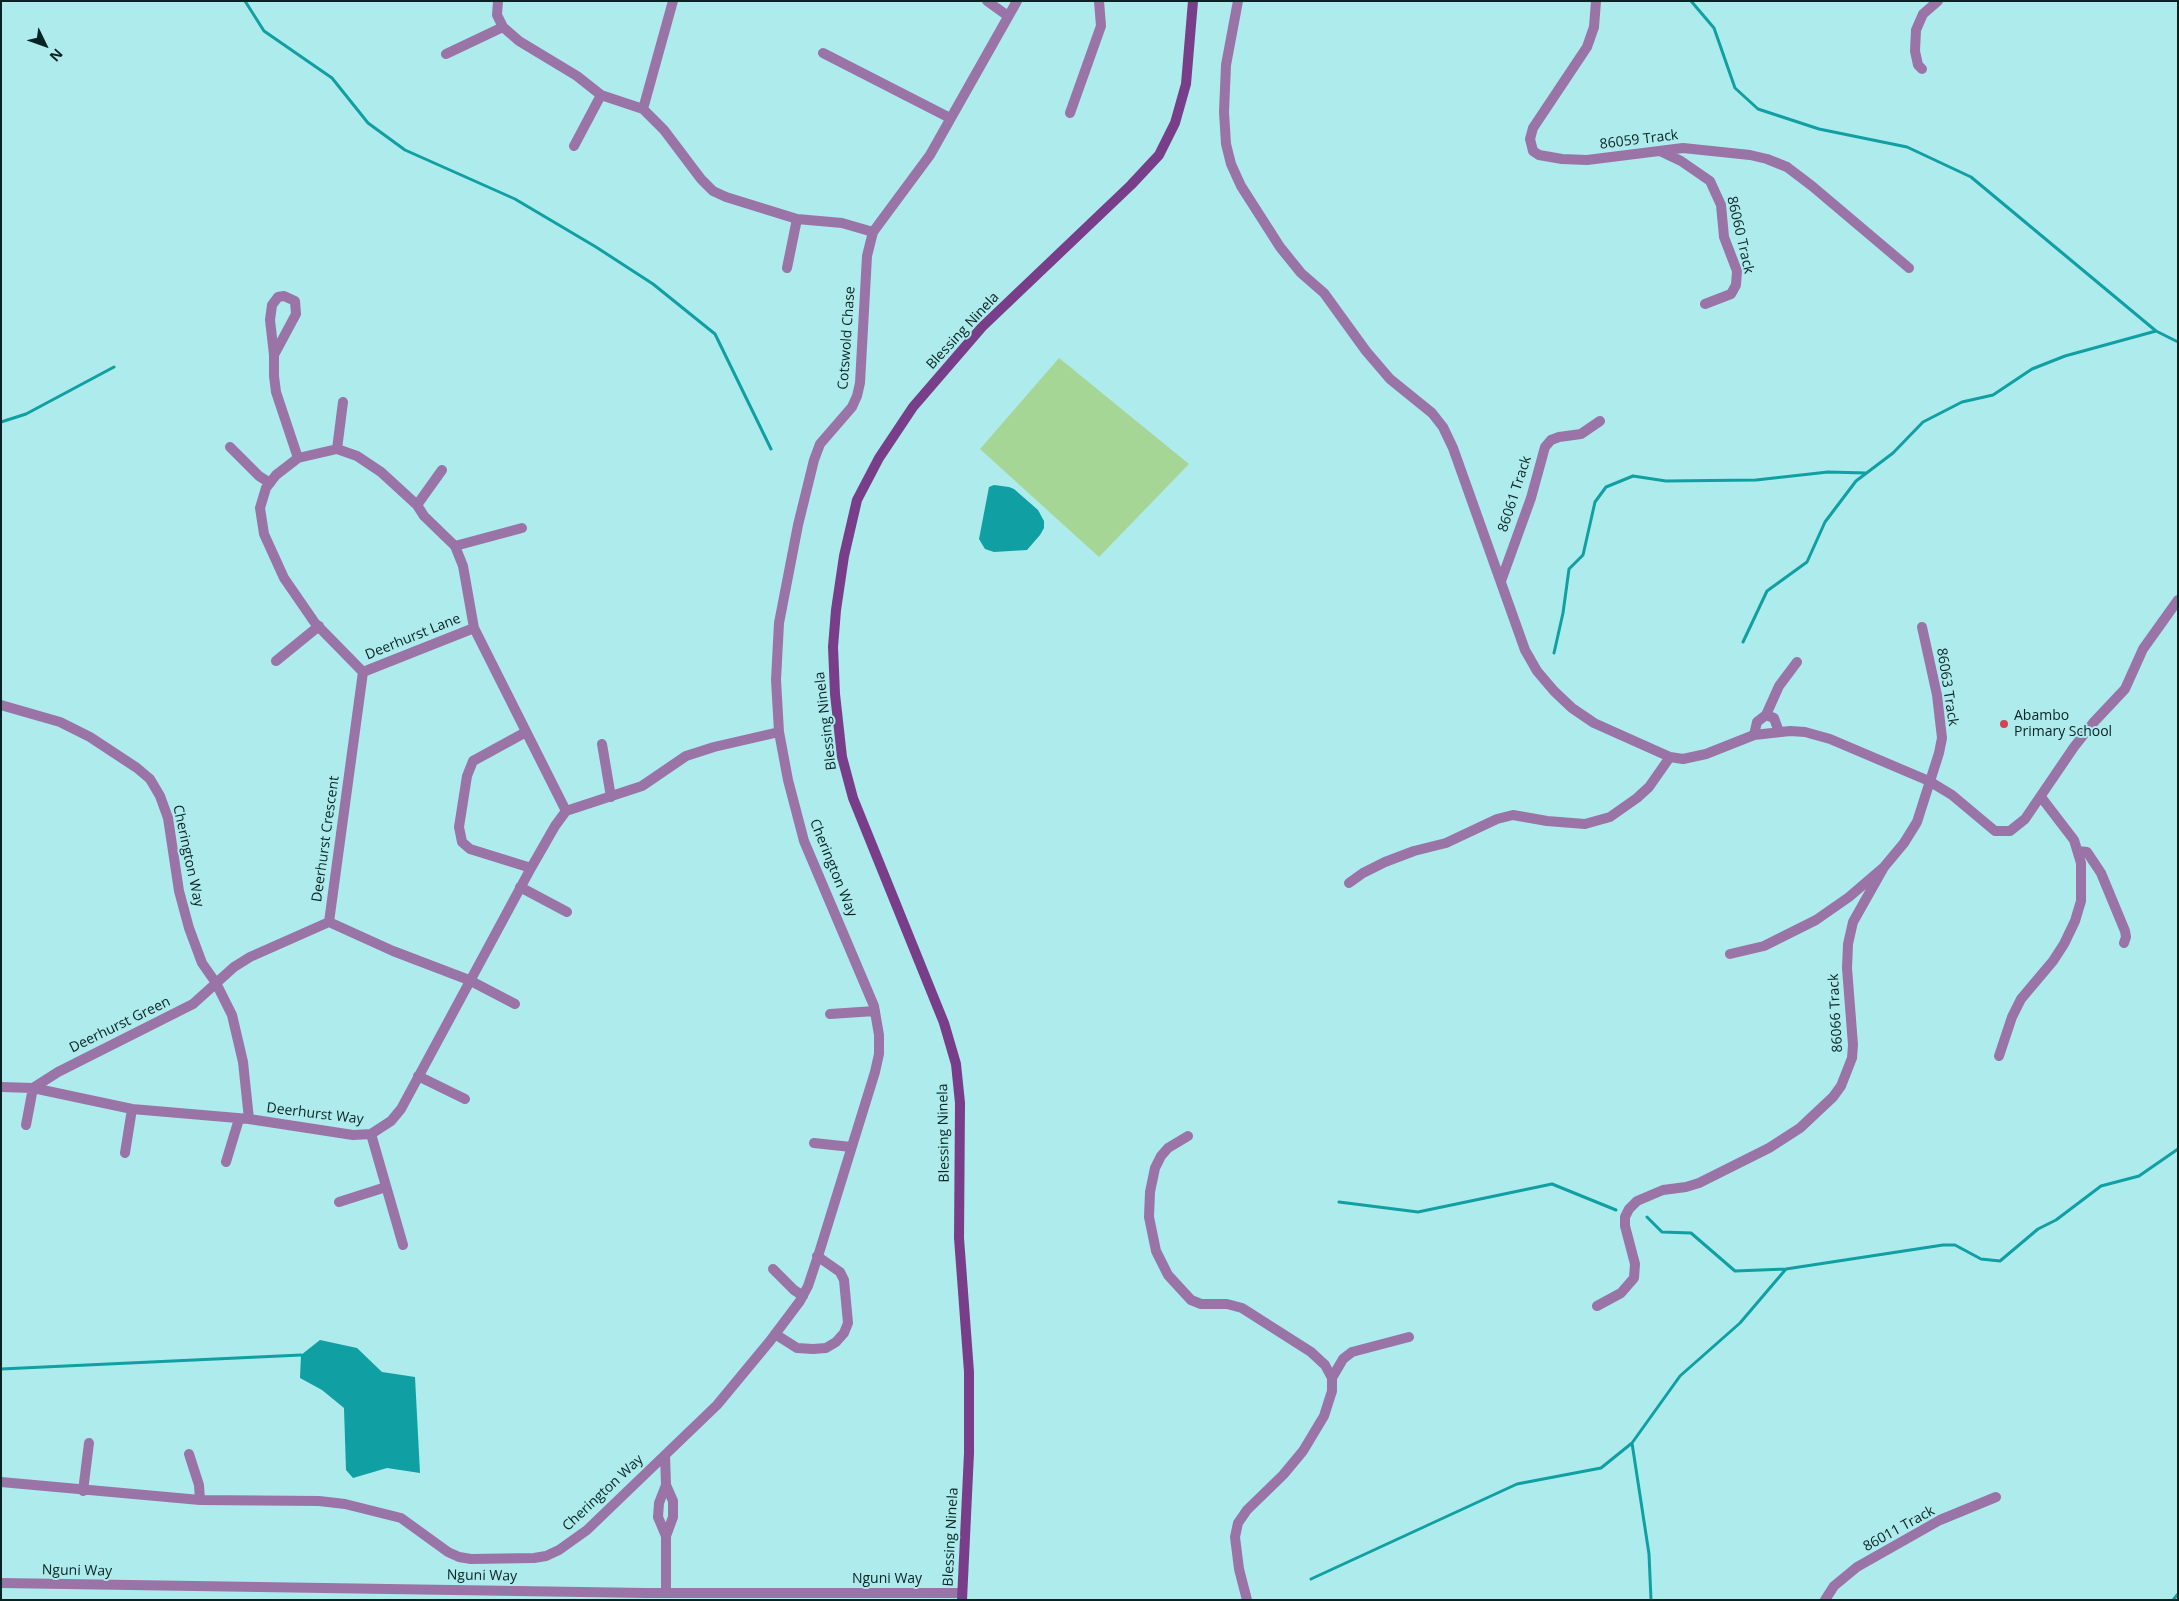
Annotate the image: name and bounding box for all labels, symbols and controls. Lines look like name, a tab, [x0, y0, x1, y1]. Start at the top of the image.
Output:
north arrow	[20, 20, 70, 70]
text: N	[46, 45, 67, 66]
street label: 86059 Track	[1599, 127, 1679, 153]
street label: 86060 Track	[1723, 195, 1757, 275]
street label: Cotswold Chase	[835, 286, 859, 390]
street label: Blessing Ninela	[923, 289, 1003, 373]
street label: 86061 Track	[1495, 454, 1535, 534]
street label: Deerhurst Lane	[363, 610, 463, 664]
street label: 86063 Track	[1933, 647, 1961, 727]
street label: Blessing Ninela	[812, 671, 840, 771]
place label: Abambo Primary School	[2014, 708, 2112, 740]
marker: Abambo Primary School	[1998, 718, 2010, 730]
street label: Deerhurst Crescent	[309, 775, 343, 903]
street label: Cherington Way	[169, 803, 207, 909]
street label: Cherington Way	[806, 817, 860, 919]
street label: 86066 Track	[1826, 973, 1846, 1053]
street label: Deerhurst Green	[67, 993, 173, 1057]
street label: Blessing Ninela	[935, 1083, 953, 1183]
street label: Deerhurst Way	[266, 1100, 364, 1128]
street label: Cherington Way	[559, 1451, 647, 1535]
street label: Blessing Ninela	[940, 1487, 962, 1587]
street label: 86011 Track	[1860, 1503, 1938, 1555]
street label: Nguni Way	[42, 1562, 112, 1580]
street label: Nguni Way	[447, 1567, 517, 1585]
street label: Nguni Way	[852, 1571, 922, 1587]

